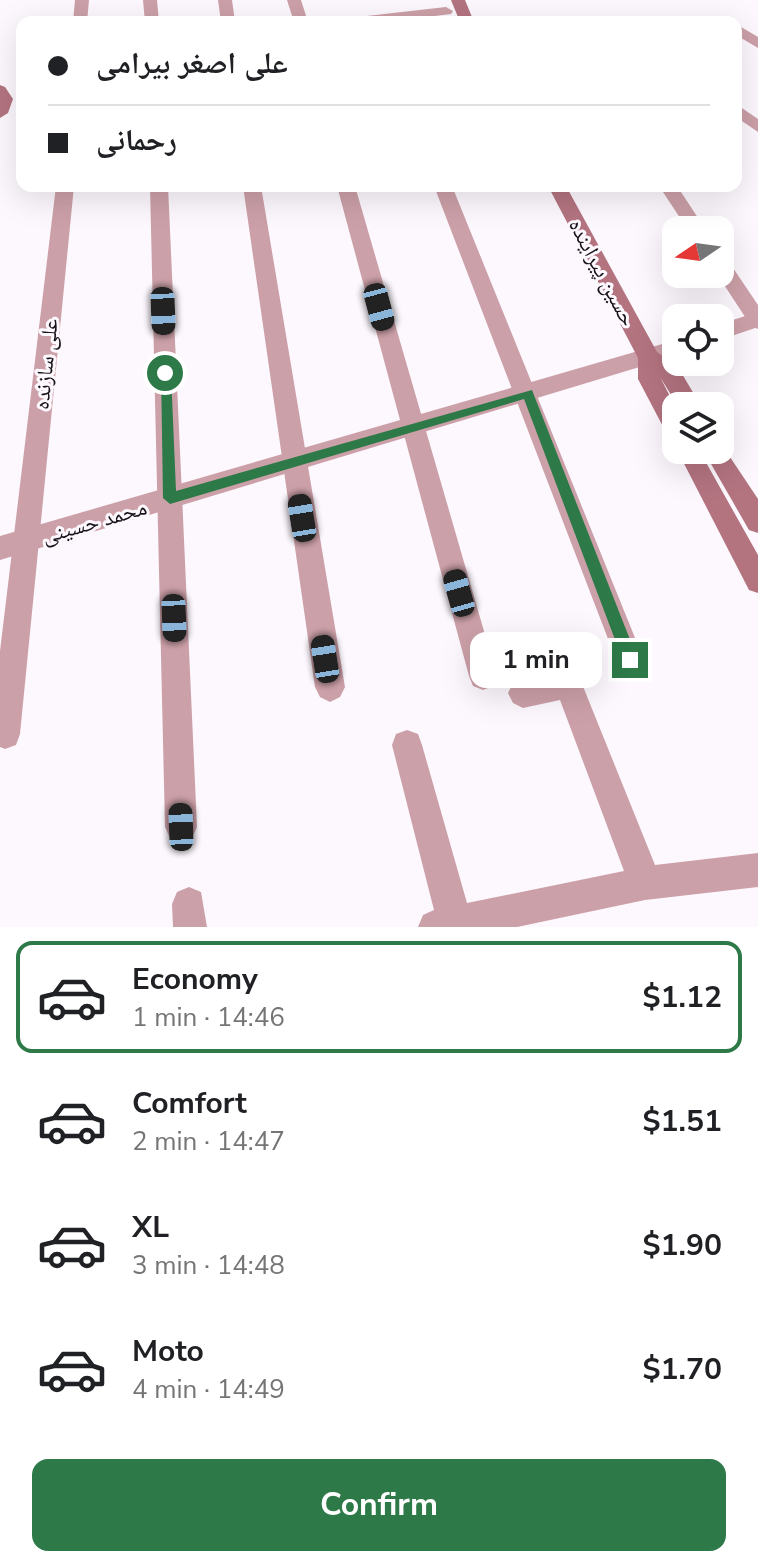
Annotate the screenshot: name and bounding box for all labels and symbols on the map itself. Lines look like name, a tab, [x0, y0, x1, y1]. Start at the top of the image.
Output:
street label: حسین پیراینده	[561, 213, 643, 332]
north arrow	[662, 216, 734, 288]
car	[361, 281, 397, 333]
car	[150, 287, 176, 335]
street label: علی سازنده	[26, 317, 66, 411]
route start	[147, 355, 183, 391]
car	[286, 492, 318, 544]
street label: محمد حسینی	[38, 493, 150, 551]
car	[441, 567, 477, 619]
car	[161, 594, 187, 642]
callout: 1 min	[470, 632, 602, 688]
car	[309, 633, 341, 685]
route end	[612, 642, 648, 678]
car	[168, 803, 194, 851]

